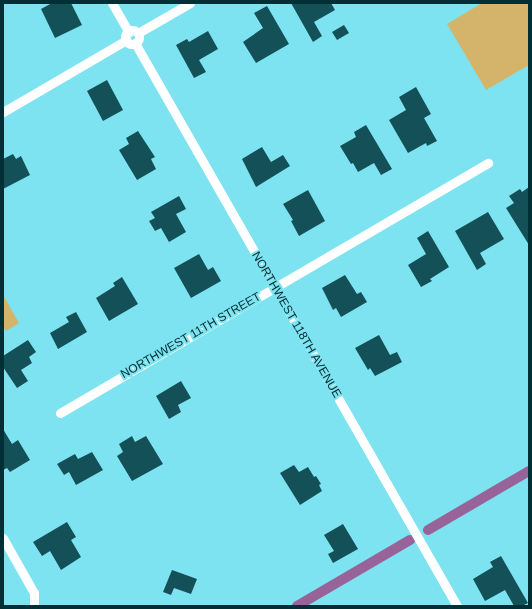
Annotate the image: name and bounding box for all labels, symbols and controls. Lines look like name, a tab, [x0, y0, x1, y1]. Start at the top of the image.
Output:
street label: NORTHWEST 118TH AVENUE	[248, 249, 344, 401]
street label: NORTHWEST 11TH STREET	[118, 290, 264, 382]

